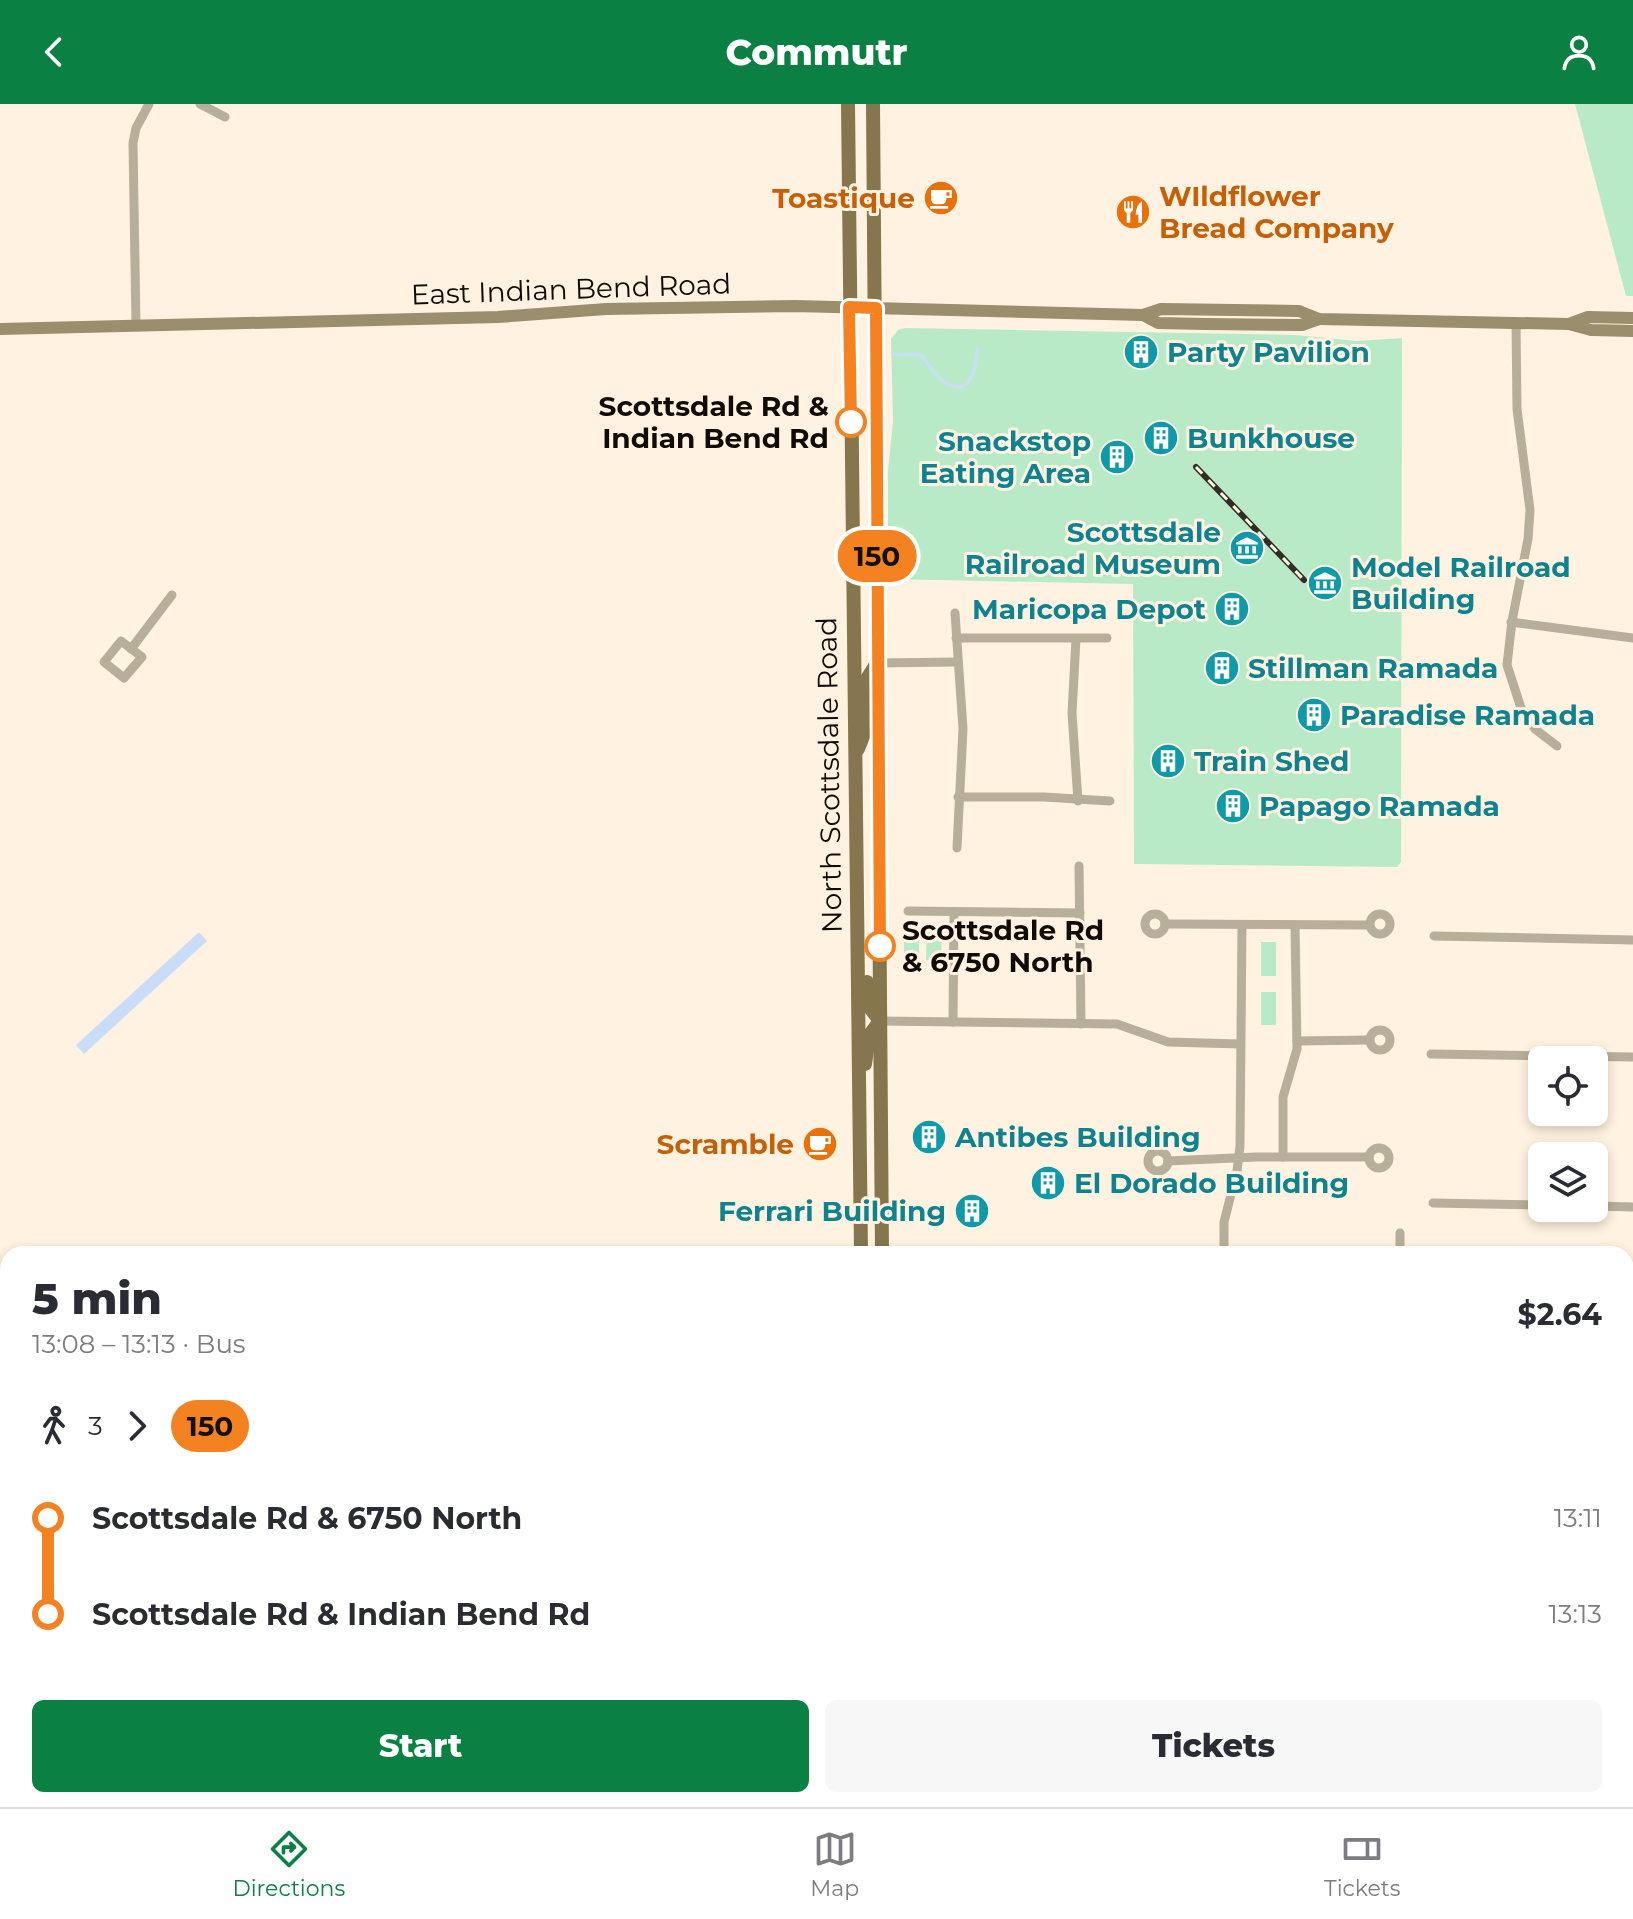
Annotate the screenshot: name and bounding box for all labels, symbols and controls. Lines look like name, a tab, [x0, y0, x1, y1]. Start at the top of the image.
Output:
icon: back	[32, 30, 76, 74]
text: Commutr	[726, 30, 907, 74]
icon: person	[1557, 30, 1601, 74]
cafe icon: Toastique	[922, 179, 960, 217]
place label: WIldflower Bread Company	[1159, 179, 1394, 245]
place label: Toastique	[772, 181, 915, 215]
restaurant icon: WIldflower Bread Company	[1114, 193, 1152, 231]
street label: East Indian Bend Road	[410, 266, 732, 312]
building icon: Party Pavilion	[1122, 333, 1160, 371]
place label: Party Pavilion	[1167, 335, 1370, 369]
place label: Scottsdale Rd & Indian Bend Rd	[599, 389, 829, 455]
marker: Scottsdale Rd & Indian Bend Rd	[836, 407, 866, 437]
building icon: Bunkhouse	[1142, 419, 1180, 457]
place label: Bunkhouse	[1187, 421, 1355, 455]
place label: Snackstop Eating Area	[920, 424, 1091, 490]
building icon: Snackstop Eating Area	[1098, 438, 1136, 476]
place label: Scottsdale Railroad Museum	[965, 515, 1221, 581]
museum icon: Scottsdale Railroad Museum	[1228, 529, 1266, 567]
line badge: 150	[831, 530, 923, 582]
text: 150	[854, 539, 900, 573]
place label: Model Railroad Building	[1351, 550, 1571, 616]
museum icon: Model Railroad Building	[1306, 564, 1344, 602]
building icon: Maricopa Depot	[1213, 590, 1251, 628]
place label: Maricopa Depot	[972, 592, 1206, 626]
street label: North Scottsdale Road	[809, 617, 849, 933]
building icon: Stillman Ramada	[1203, 649, 1241, 687]
place label: Stillman Ramada	[1248, 651, 1498, 685]
building icon: Paradise Ramada	[1295, 696, 1333, 734]
place label: Paradise Ramada	[1340, 698, 1595, 732]
building icon: Train Shed	[1149, 742, 1187, 780]
place label: Train Shed	[1194, 744, 1349, 778]
building icon: Papago Ramada	[1214, 787, 1252, 825]
place label: Papago Ramada	[1259, 789, 1500, 823]
place label: Scottsdale Rd & 6750 North	[902, 913, 1104, 979]
marker: Scottsdale Rd & 6750 North	[865, 931, 895, 961]
map controls	[1528, 1046, 1608, 1222]
button: locate	[1528, 1046, 1608, 1126]
building icon: Antibes Building	[910, 1118, 948, 1156]
place label: Antibes Building	[954, 1120, 1201, 1154]
cafe icon: Scramble	[801, 1125, 839, 1163]
place label: Scramble	[657, 1127, 794, 1161]
button: layers	[1528, 1142, 1608, 1222]
building icon: El Dorado Building	[1029, 1164, 1067, 1202]
place label: El Dorado Building	[1074, 1166, 1349, 1200]
building icon: Ferrari Building	[953, 1192, 991, 1230]
place label: Ferrari Building	[718, 1194, 946, 1228]
text: 5 min	[32, 1271, 162, 1325]
text: $2.64	[1518, 1296, 1602, 1333]
text: 13:08 – 13:13 · Bus	[32, 1328, 246, 1360]
icon: walk	[32, 1404, 76, 1448]
icon: forward	[115, 1404, 159, 1448]
text: 150	[187, 1409, 233, 1443]
text: 3	[88, 1410, 103, 1442]
text: Scottsdale Rd & 6750 North	[92, 1500, 522, 1537]
text: 13:11	[1554, 1502, 1602, 1534]
text: Scottsdale Rd & Indian Bend Rd	[92, 1596, 590, 1633]
text: 13:13	[1548, 1598, 1602, 1630]
button: Start	[32, 1700, 809, 1792]
button: Tickets	[825, 1700, 1602, 1792]
tab: Directions	[232, 1827, 345, 1902]
tab: Map	[810, 1827, 859, 1902]
tab: Tickets	[1324, 1827, 1400, 1902]

